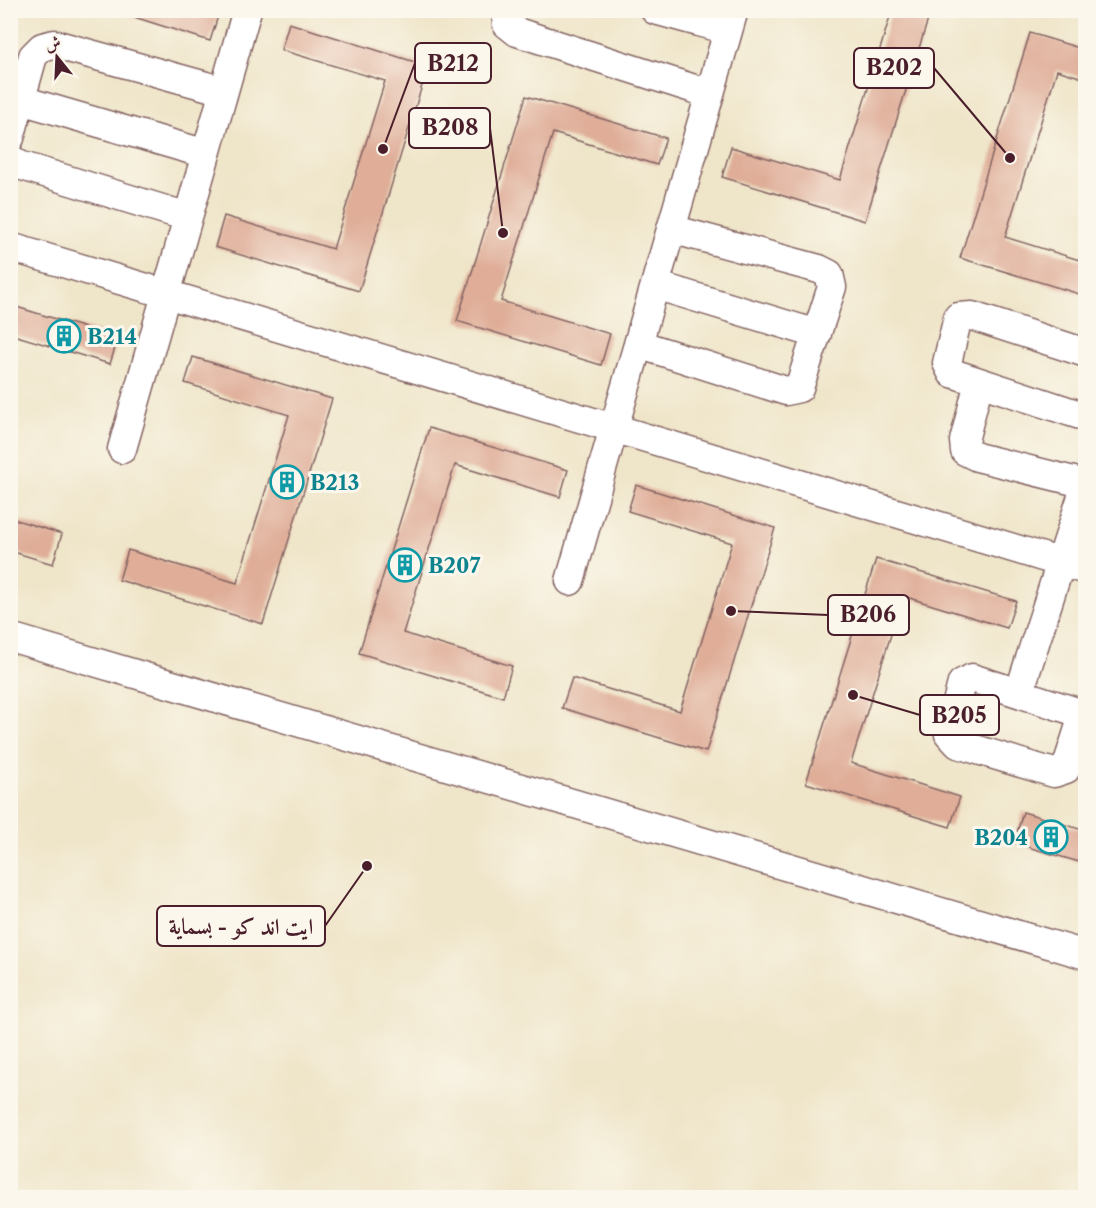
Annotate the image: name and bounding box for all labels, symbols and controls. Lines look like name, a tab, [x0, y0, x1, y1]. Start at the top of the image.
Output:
north arrow	[27, 27, 87, 87]
text: ش	[42, 31, 63, 55]
callout: B212	[415, 43, 491, 83]
callout: B202	[854, 48, 934, 88]
text: B212	[427, 50, 479, 77]
text: B202	[866, 54, 922, 81]
callout: B208	[409, 108, 490, 148]
text: B208	[422, 114, 478, 141]
building icon: B214	[46, 318, 82, 354]
place label: B214	[87, 324, 137, 349]
building icon: B213	[269, 464, 305, 500]
place label: B213	[310, 470, 359, 495]
building icon: B207	[387, 547, 423, 583]
place label: B207	[428, 553, 480, 578]
callout: B206	[828, 595, 909, 635]
text: B206	[840, 601, 896, 628]
callout: B205	[920, 695, 999, 735]
text: B205	[931, 702, 987, 729]
building icon: B204	[1033, 819, 1069, 855]
place label: B204	[974, 825, 1028, 850]
callout: ايت اند كو - بسماية	[157, 906, 325, 946]
text: ايت اند كو - بسماية	[169, 913, 313, 941]

